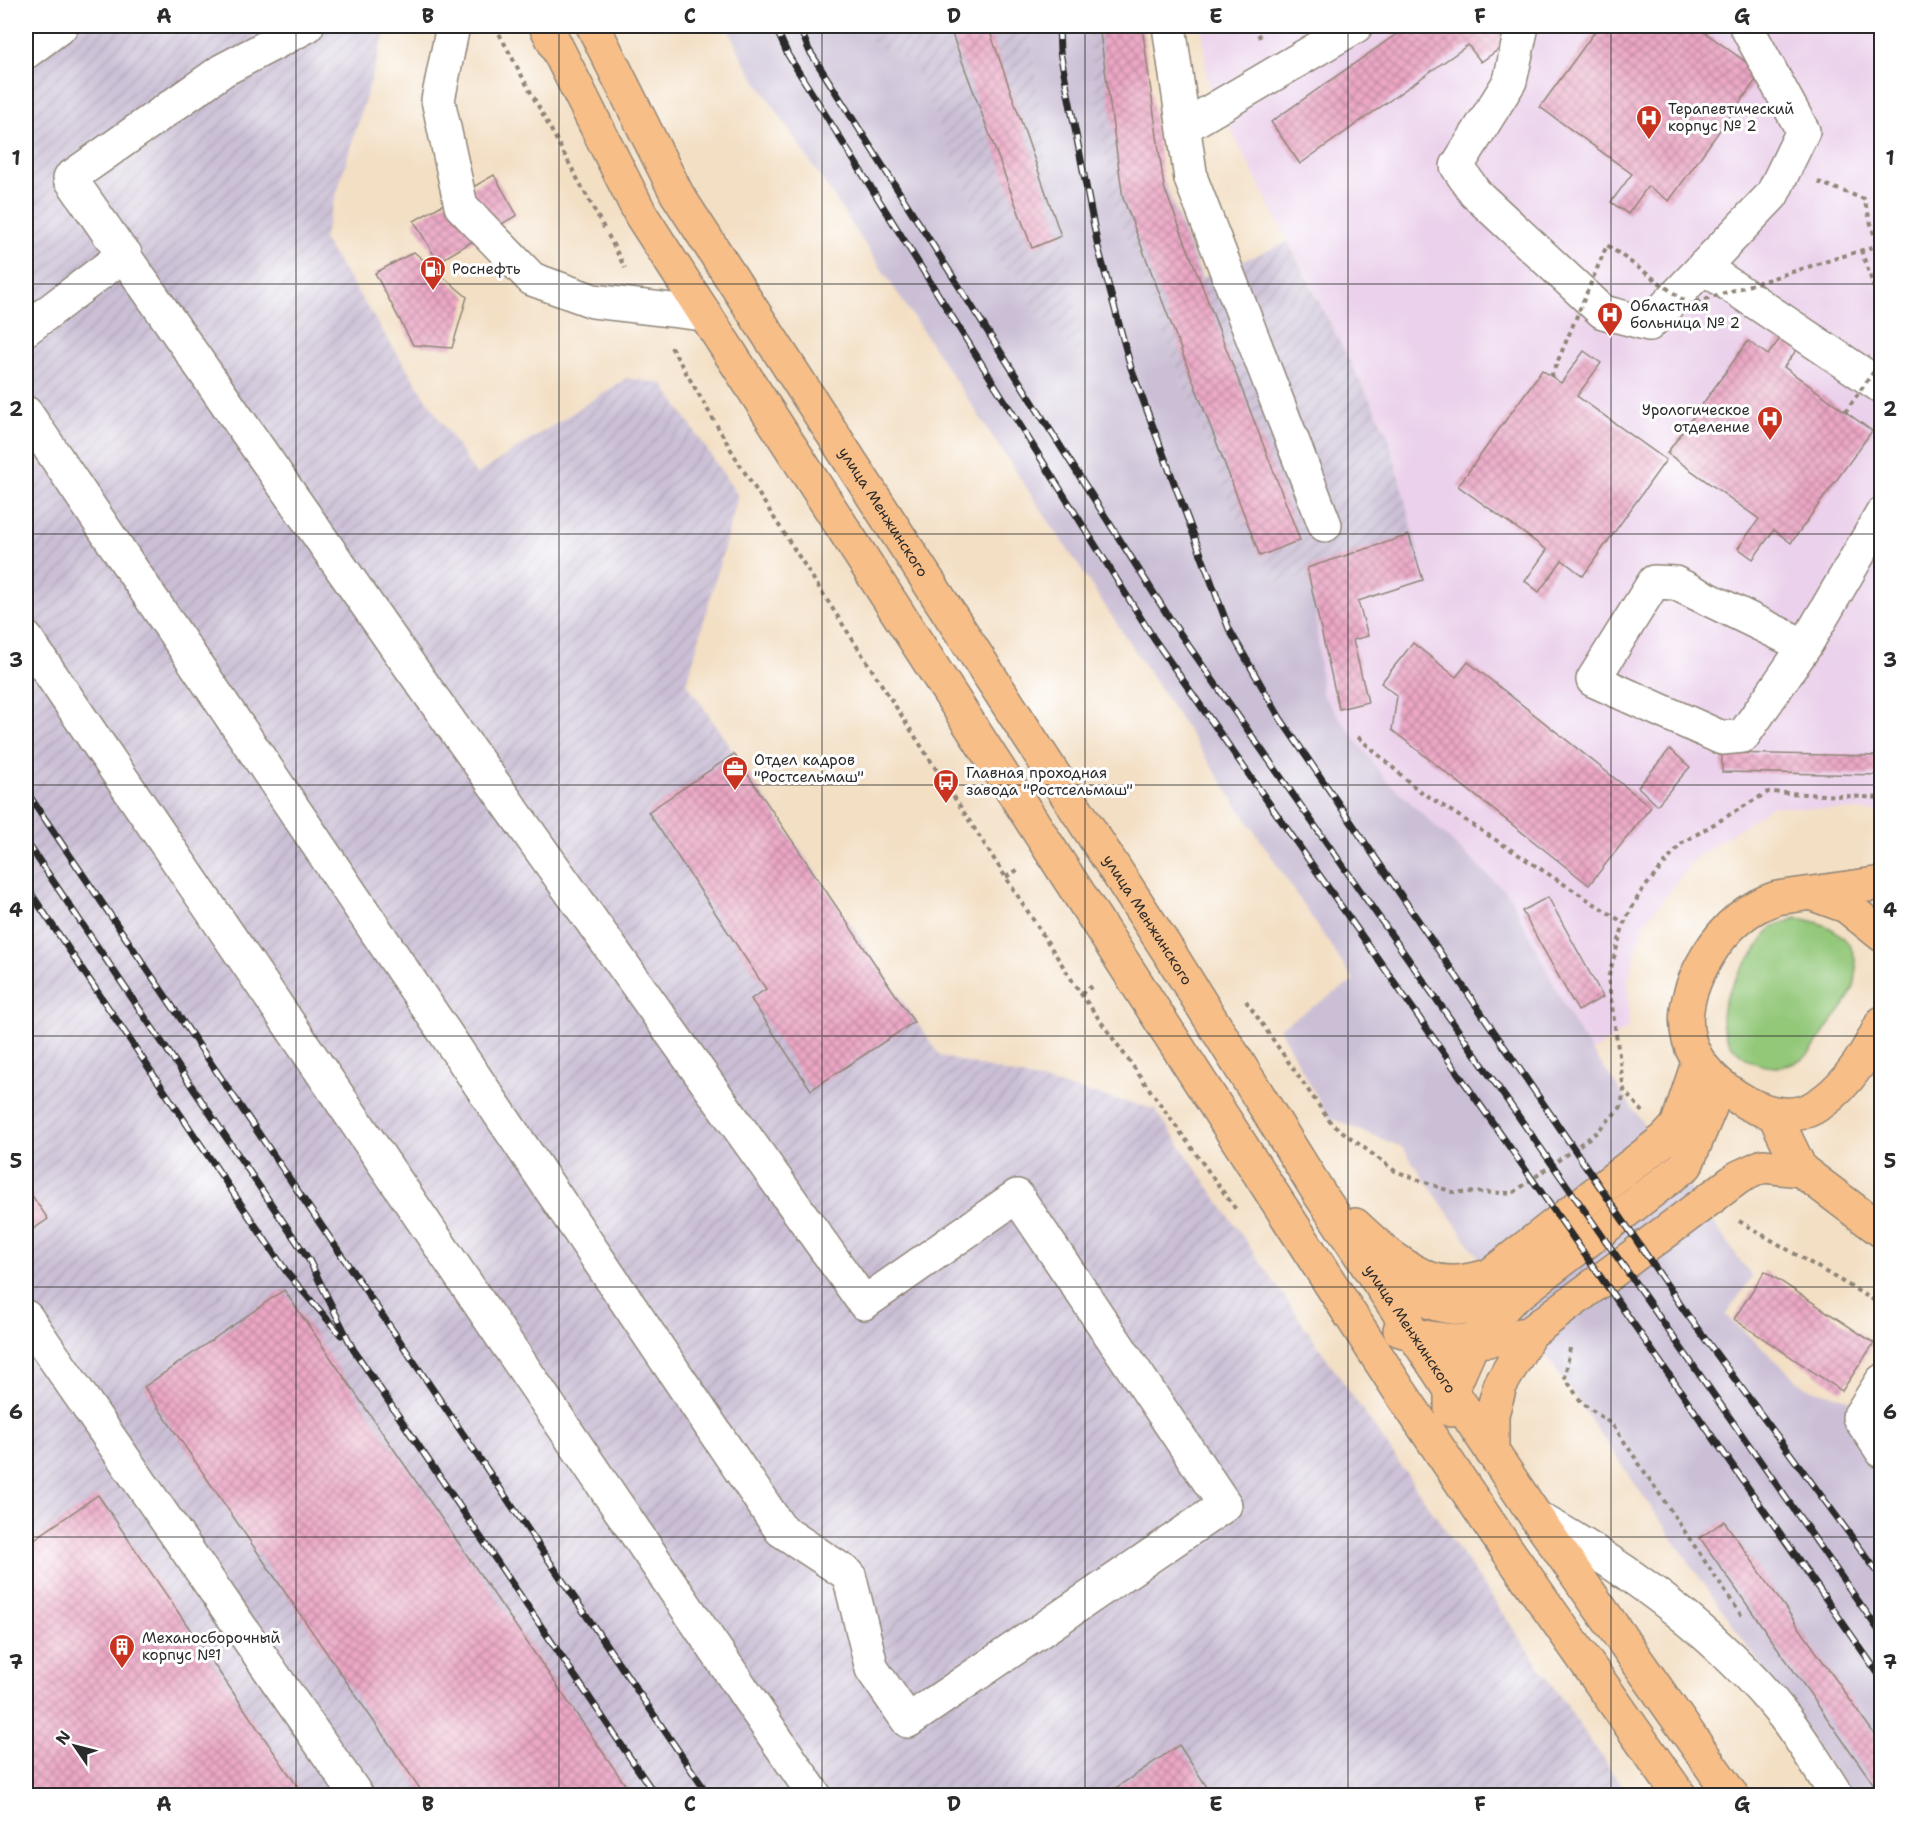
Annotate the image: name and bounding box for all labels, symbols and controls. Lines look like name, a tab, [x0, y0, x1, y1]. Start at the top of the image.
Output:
text: A	[156, 3, 172, 29]
text: B	[422, 3, 434, 29]
text: C	[684, 3, 696, 29]
text: D	[947, 3, 961, 29]
text: E	[1209, 3, 1223, 29]
text: F	[1474, 3, 1486, 29]
text: G	[1734, 3, 1750, 29]
place label: Терапевтический корпус № 2	[1668, 99, 1794, 136]
hospital icon: Терапевтический корпус № 2	[1634, 103, 1664, 141]
text: 1	[11, 145, 21, 171]
text: 1	[1885, 145, 1895, 171]
fuel station icon: Роснефть	[418, 254, 448, 292]
place label: Роснефть	[452, 259, 521, 279]
place label: Областная больница № 2	[1630, 296, 1740, 333]
hospital icon: Областная больница № 2	[1595, 300, 1625, 338]
text: 2	[9, 396, 23, 422]
text: 2	[1883, 396, 1897, 422]
place label: Урологическое отделение	[1642, 400, 1750, 437]
hospital icon: Урологическое отделение	[1755, 404, 1785, 442]
street label: улица Менжинского	[834, 443, 933, 581]
text: 3	[9, 647, 23, 673]
text: 3	[1883, 647, 1897, 673]
place label: Отдел кадров "Ростсельмаш"	[754, 750, 864, 787]
office icon: Отдел кадров "Ростсельмаш"	[720, 754, 750, 792]
place label: Главная проходная завода "Ростсельмаш"	[966, 763, 1133, 800]
bus stop icon: Главная проходная завода "Ростсельмаш"	[931, 767, 961, 805]
street label: улица Менжинского	[1098, 851, 1197, 989]
text: 4	[9, 897, 23, 923]
text: 4	[1883, 897, 1897, 923]
text: 5	[10, 1148, 22, 1174]
text: 5	[1884, 1148, 1896, 1174]
street label: улица Менжинского	[1360, 1261, 1460, 1397]
text: 6	[9, 1399, 23, 1425]
text: 6	[1883, 1399, 1897, 1425]
place label: Механосборочный корпус №1	[142, 1628, 281, 1665]
building icon: Механосборочный корпус №1	[107, 1632, 137, 1670]
text: 7	[9, 1649, 23, 1675]
text: 7	[1883, 1649, 1897, 1675]
north arrow	[45, 1716, 105, 1776]
text: N	[51, 1726, 75, 1749]
text: A	[156, 1791, 172, 1817]
text: B	[422, 1791, 434, 1817]
text: C	[684, 1791, 696, 1817]
text: D	[947, 1791, 961, 1817]
text: E	[1209, 1791, 1223, 1817]
text: F	[1474, 1791, 1486, 1817]
text: G	[1734, 1791, 1750, 1817]

